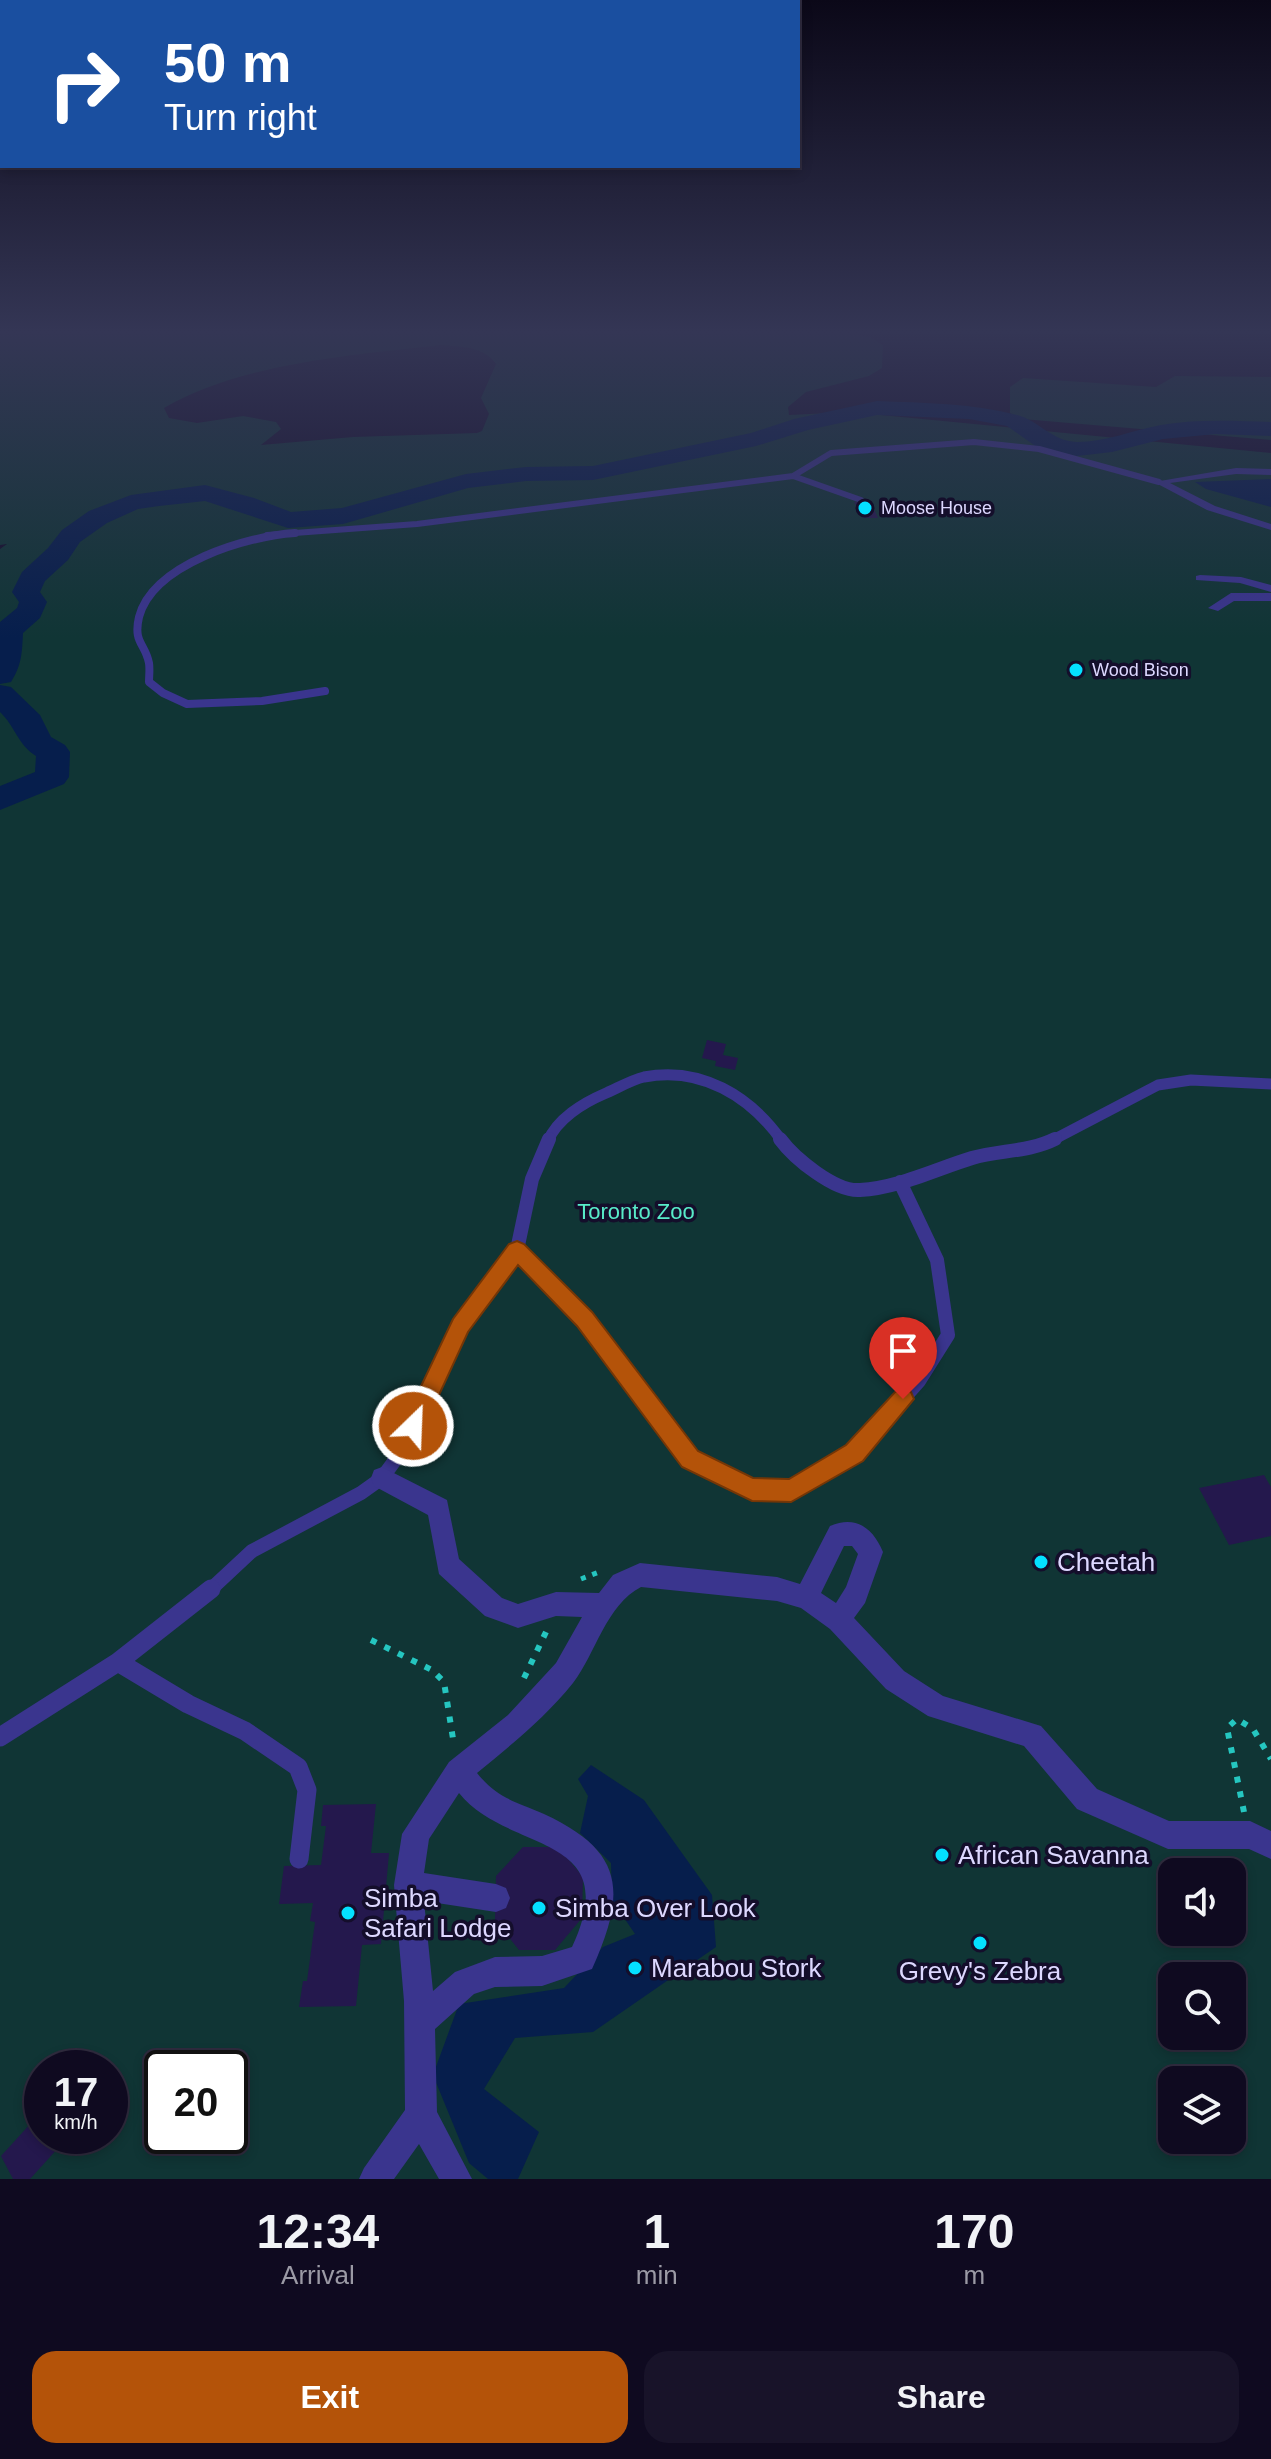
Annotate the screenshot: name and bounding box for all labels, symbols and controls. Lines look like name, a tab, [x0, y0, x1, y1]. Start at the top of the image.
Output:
text: 50 m	[164, 31, 292, 94]
icon: right	[32, 32, 136, 136]
text: Turn right	[164, 97, 317, 138]
place label: Moose House	[881, 498, 992, 518]
marker: Moose House	[856, 499, 874, 517]
place label: Wood Bison	[1092, 660, 1189, 680]
marker: Wood Bison	[1067, 661, 1085, 679]
park label: Toronto Zoo	[577, 1199, 695, 1224]
pin	[869, 1317, 937, 1399]
icon: arrive	[881, 1329, 925, 1373]
position arrow	[371, 1384, 455, 1468]
place label: Cheetah	[1057, 1547, 1155, 1577]
marker: Cheetah	[1032, 1553, 1050, 1571]
place label: African Savanna	[958, 1840, 1149, 1870]
marker: African Savanna	[933, 1846, 951, 1864]
map controls	[1158, 1858, 1246, 2154]
button: sound	[1158, 1858, 1246, 1946]
place label: Simba Safari Lodge	[364, 1883, 511, 1943]
place label: Simba Over Look	[555, 1893, 757, 1923]
marker: Simba Over Look	[530, 1899, 548, 1917]
marker: Simba Safari Lodge	[339, 1904, 357, 1922]
marker: Grevy's Zebra	[971, 1934, 989, 1952]
place label: Marabou Stork	[651, 1953, 823, 1983]
place label: Grevy's Zebra	[899, 1956, 1062, 1986]
marker: Marabou Stork	[626, 1959, 644, 1977]
button: search	[1158, 1962, 1246, 2050]
speed limit sign: 20	[144, 2050, 248, 2154]
button: layers	[1158, 2066, 1246, 2154]
text: 17	[54, 2070, 98, 2114]
text: km/h	[54, 2111, 98, 2133]
text: 12:34	[257, 2205, 379, 2258]
text: 1	[643, 2205, 670, 2258]
text: 170	[934, 2205, 1014, 2258]
text: Arrival	[281, 2260, 355, 2290]
text: min	[636, 2260, 678, 2290]
text: m	[964, 2260, 985, 2290]
button: Exit	[32, 2351, 628, 2443]
button: Share	[644, 2351, 1239, 2443]

